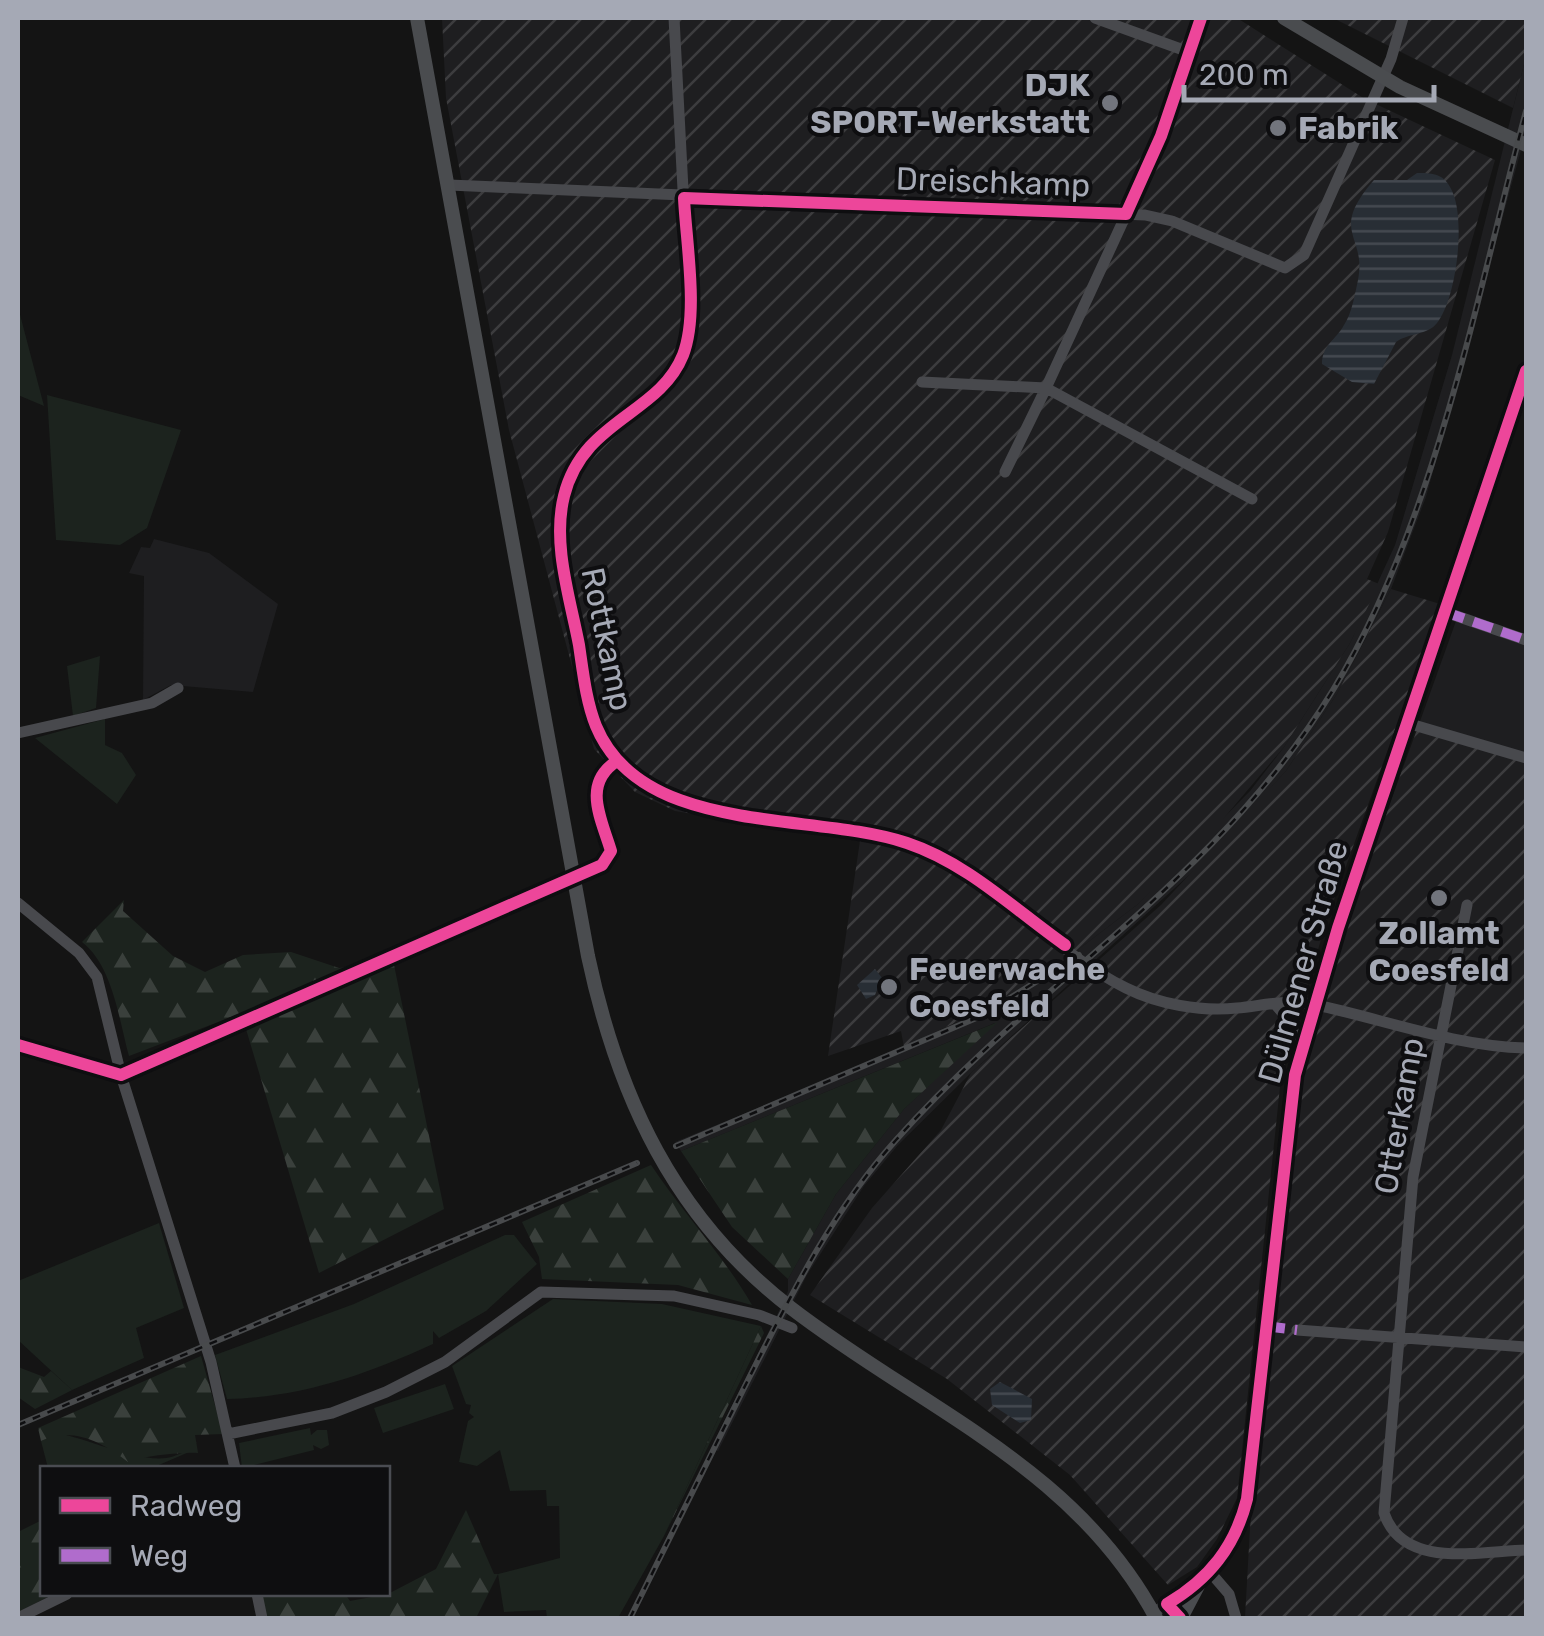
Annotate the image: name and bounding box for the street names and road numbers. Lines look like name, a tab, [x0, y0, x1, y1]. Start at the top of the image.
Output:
street label: Dreischkamp	[895, 160, 1091, 204]
street label: Rottkamp	[573, 564, 641, 714]
street label: Dülmener Straße	[1250, 836, 1356, 1088]
street label: Otterkamp	[1367, 1035, 1431, 1197]

